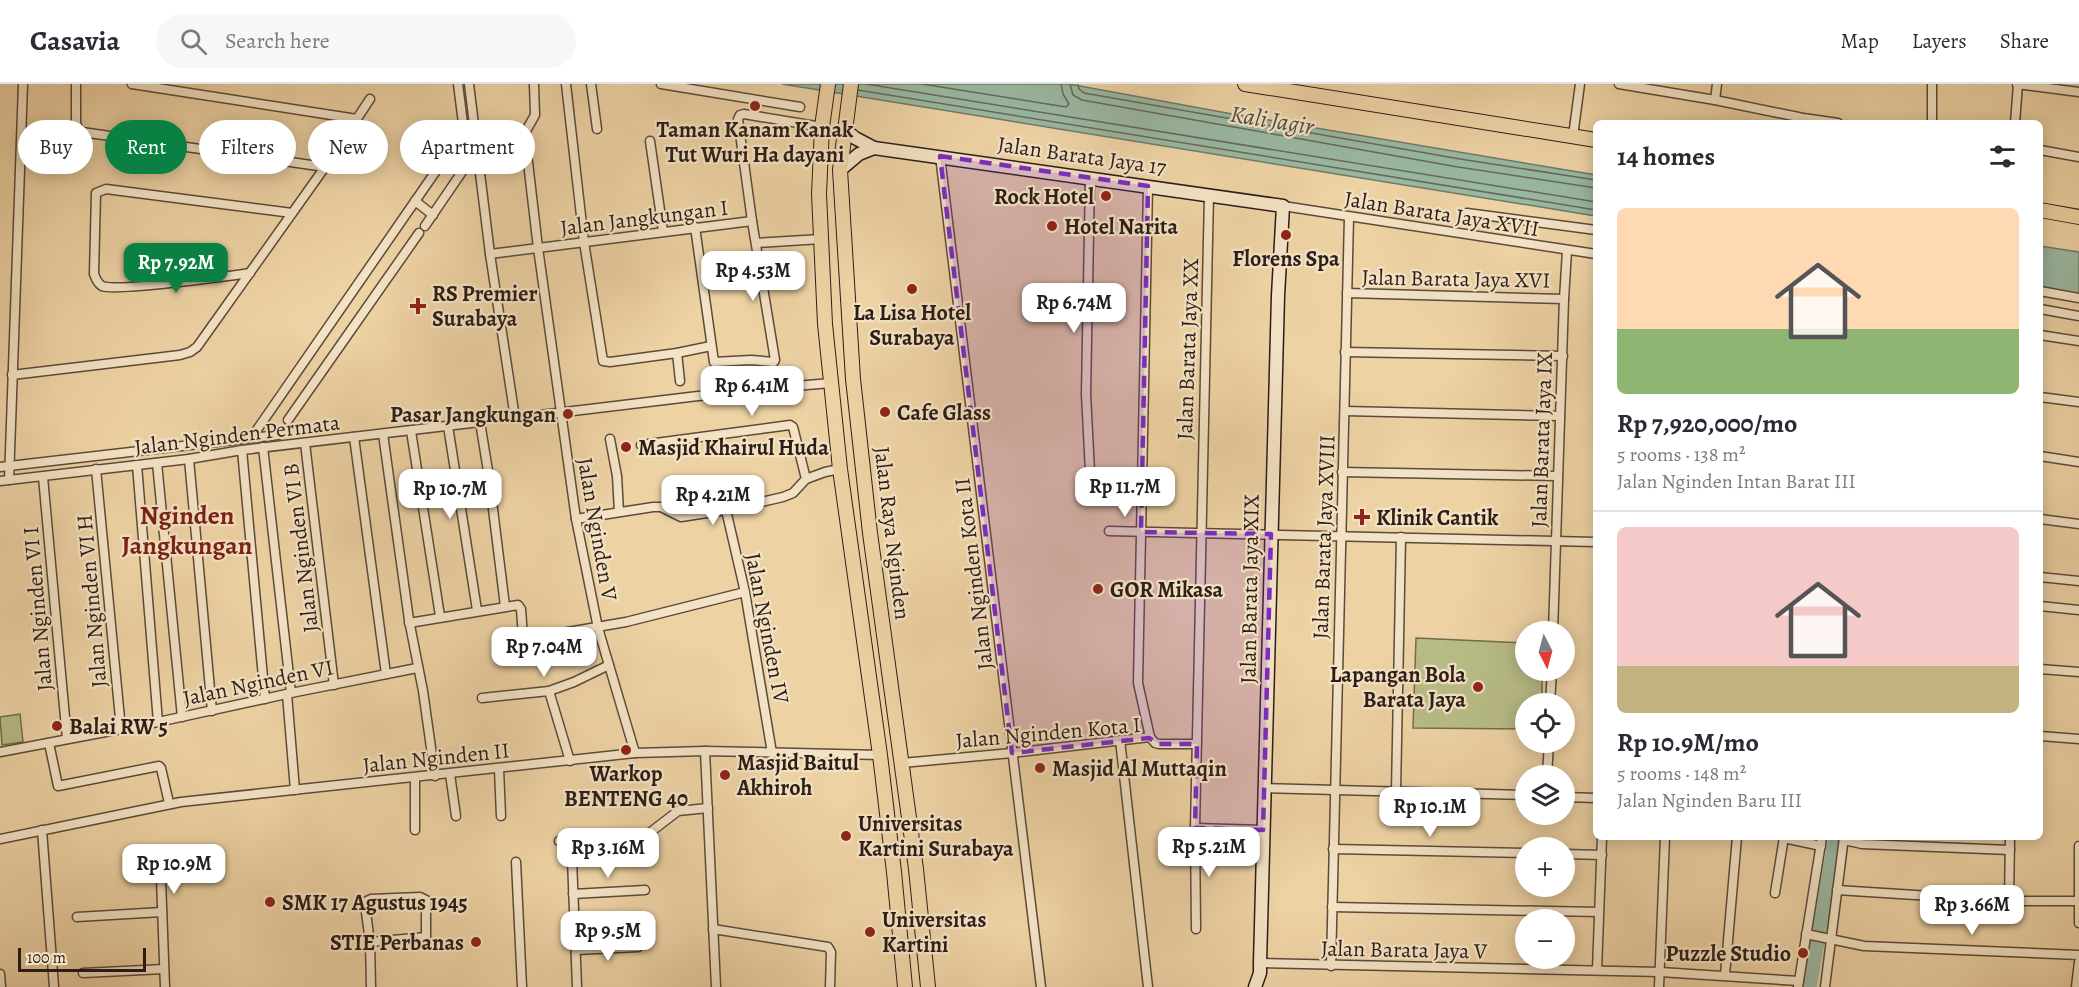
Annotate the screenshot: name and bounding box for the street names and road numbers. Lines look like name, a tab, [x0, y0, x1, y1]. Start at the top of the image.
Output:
street label: Jalan Barata Jaya 17	[996, 129, 1169, 183]
street label: Jalan Barata Jaya XVII	[1342, 184, 1541, 244]
street label: Jalan Jangkungan I	[558, 193, 730, 243]
street label: Jalan Barata Jaya XX	[1170, 257, 1206, 440]
street label: Jalan Barata Jaya XVI	[1361, 262, 1551, 296]
street label: Jalan Barata Jaya IX	[1524, 351, 1560, 528]
street label: Jalan Nginden Permata	[133, 407, 342, 462]
street label: Jalan Barata Jaya XVIII	[1305, 434, 1343, 640]
street label: Jalan Raya Nginden	[867, 445, 918, 621]
street label: Jalan Nginden V	[570, 455, 624, 604]
street label: Jalan Nginden VI B	[276, 461, 326, 634]
street label: Jalan Nginden Kota II	[947, 476, 1001, 672]
street label: Jalan Barata Jaya XIX	[1233, 493, 1267, 684]
street label: Jalan Nginden VI H	[69, 513, 115, 689]
street label: Jalan Nginden VI I	[16, 525, 60, 693]
street label: Jalan Nginden IV	[738, 550, 796, 707]
street label: Jalan Nginden VI	[180, 652, 336, 714]
street label: Jalan Nginden Kota I	[954, 710, 1142, 756]
street label: Jalan Nginden II	[361, 735, 511, 781]
street label: Jalan Barata Jaya V	[1321, 934, 1488, 966]

